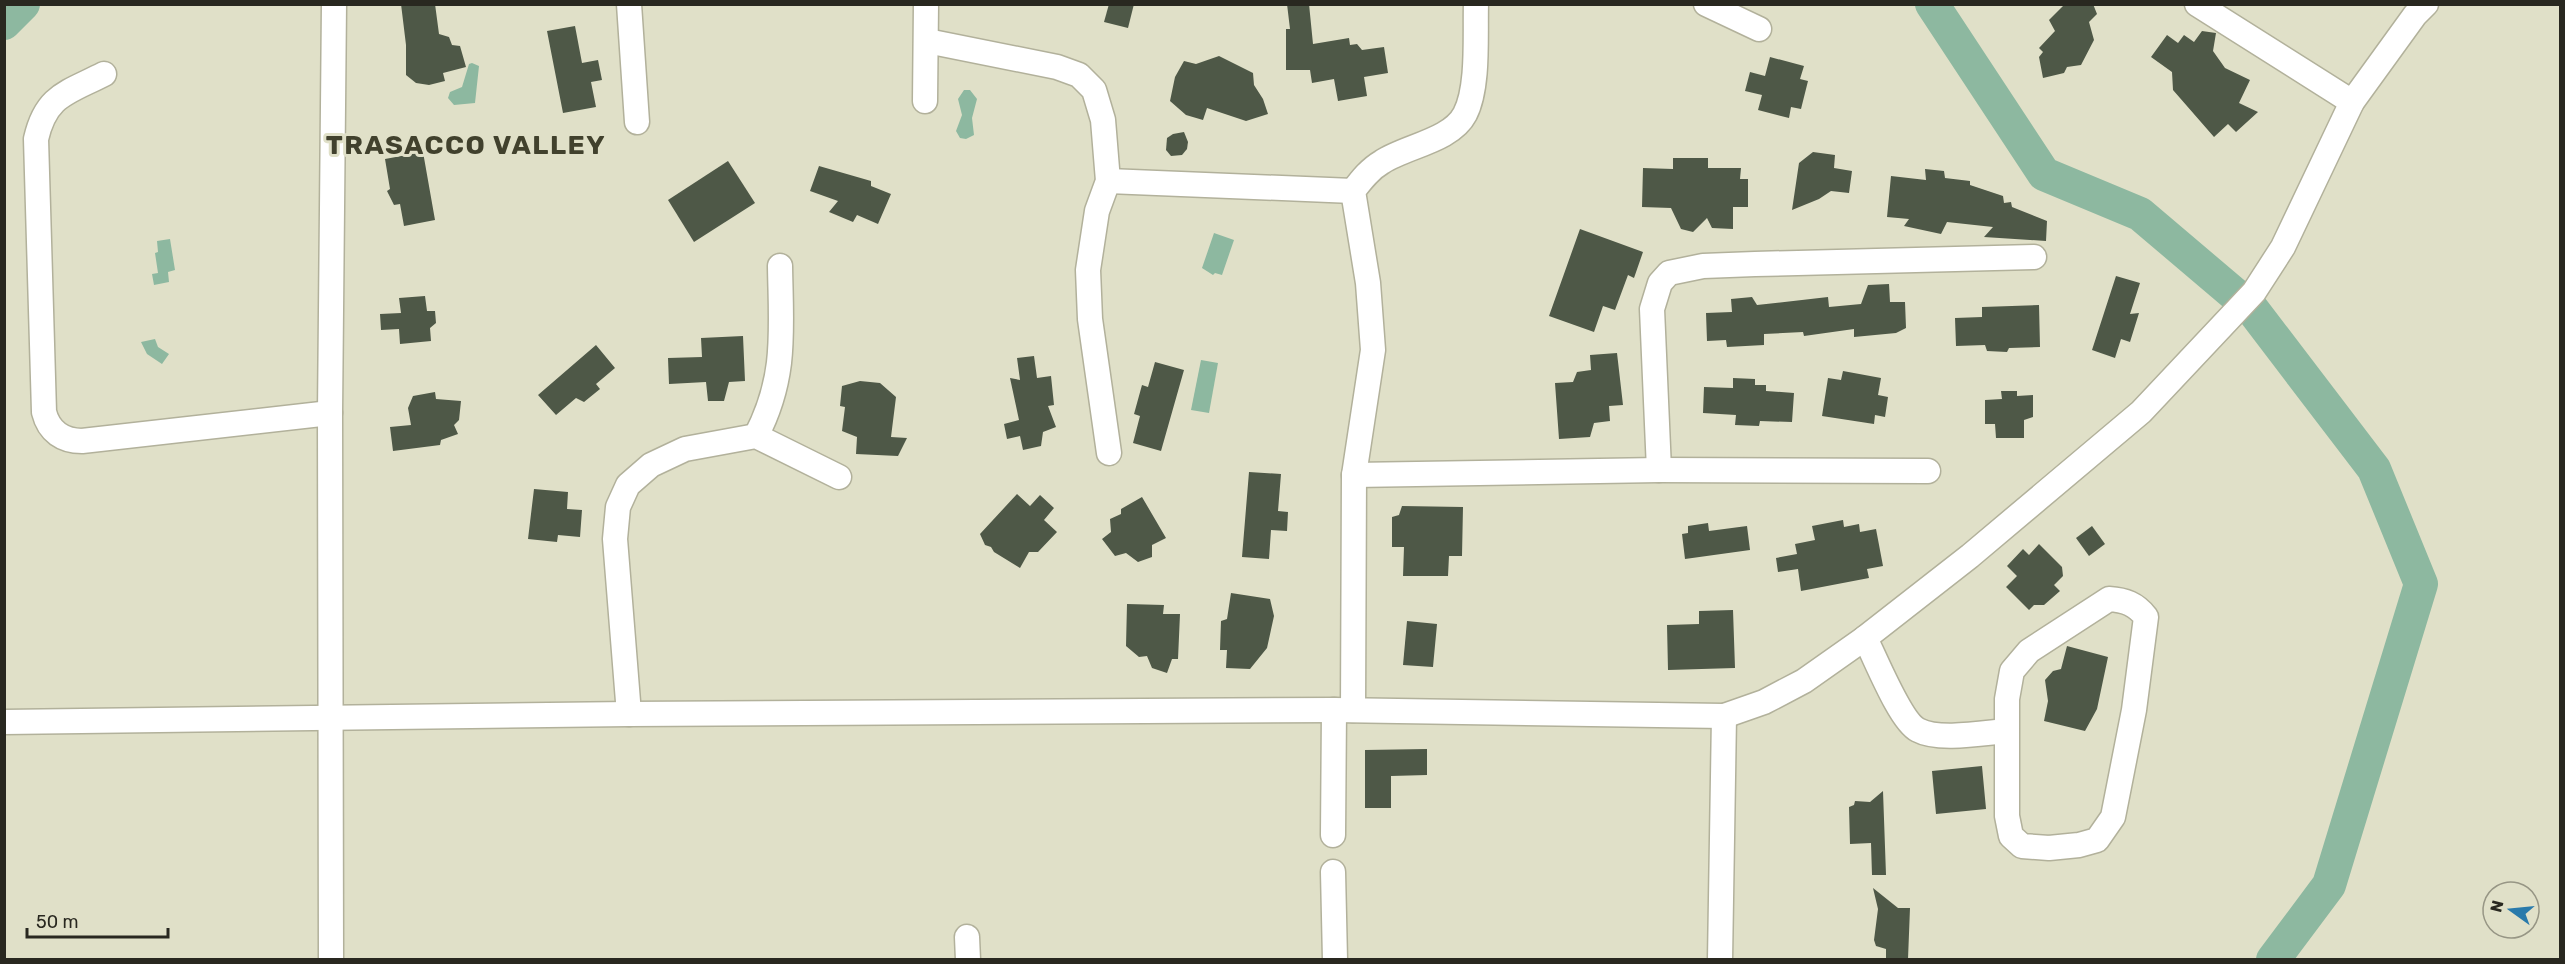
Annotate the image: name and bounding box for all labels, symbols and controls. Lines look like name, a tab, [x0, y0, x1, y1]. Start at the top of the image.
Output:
district label: TRASACCO VALLEY	[326, 129, 606, 161]
north arrow	[2481, 880, 2541, 940]
text: N	[2486, 898, 2508, 914]
scale bar	[27, 901, 168, 939]
text: 50 m	[36, 911, 79, 933]

